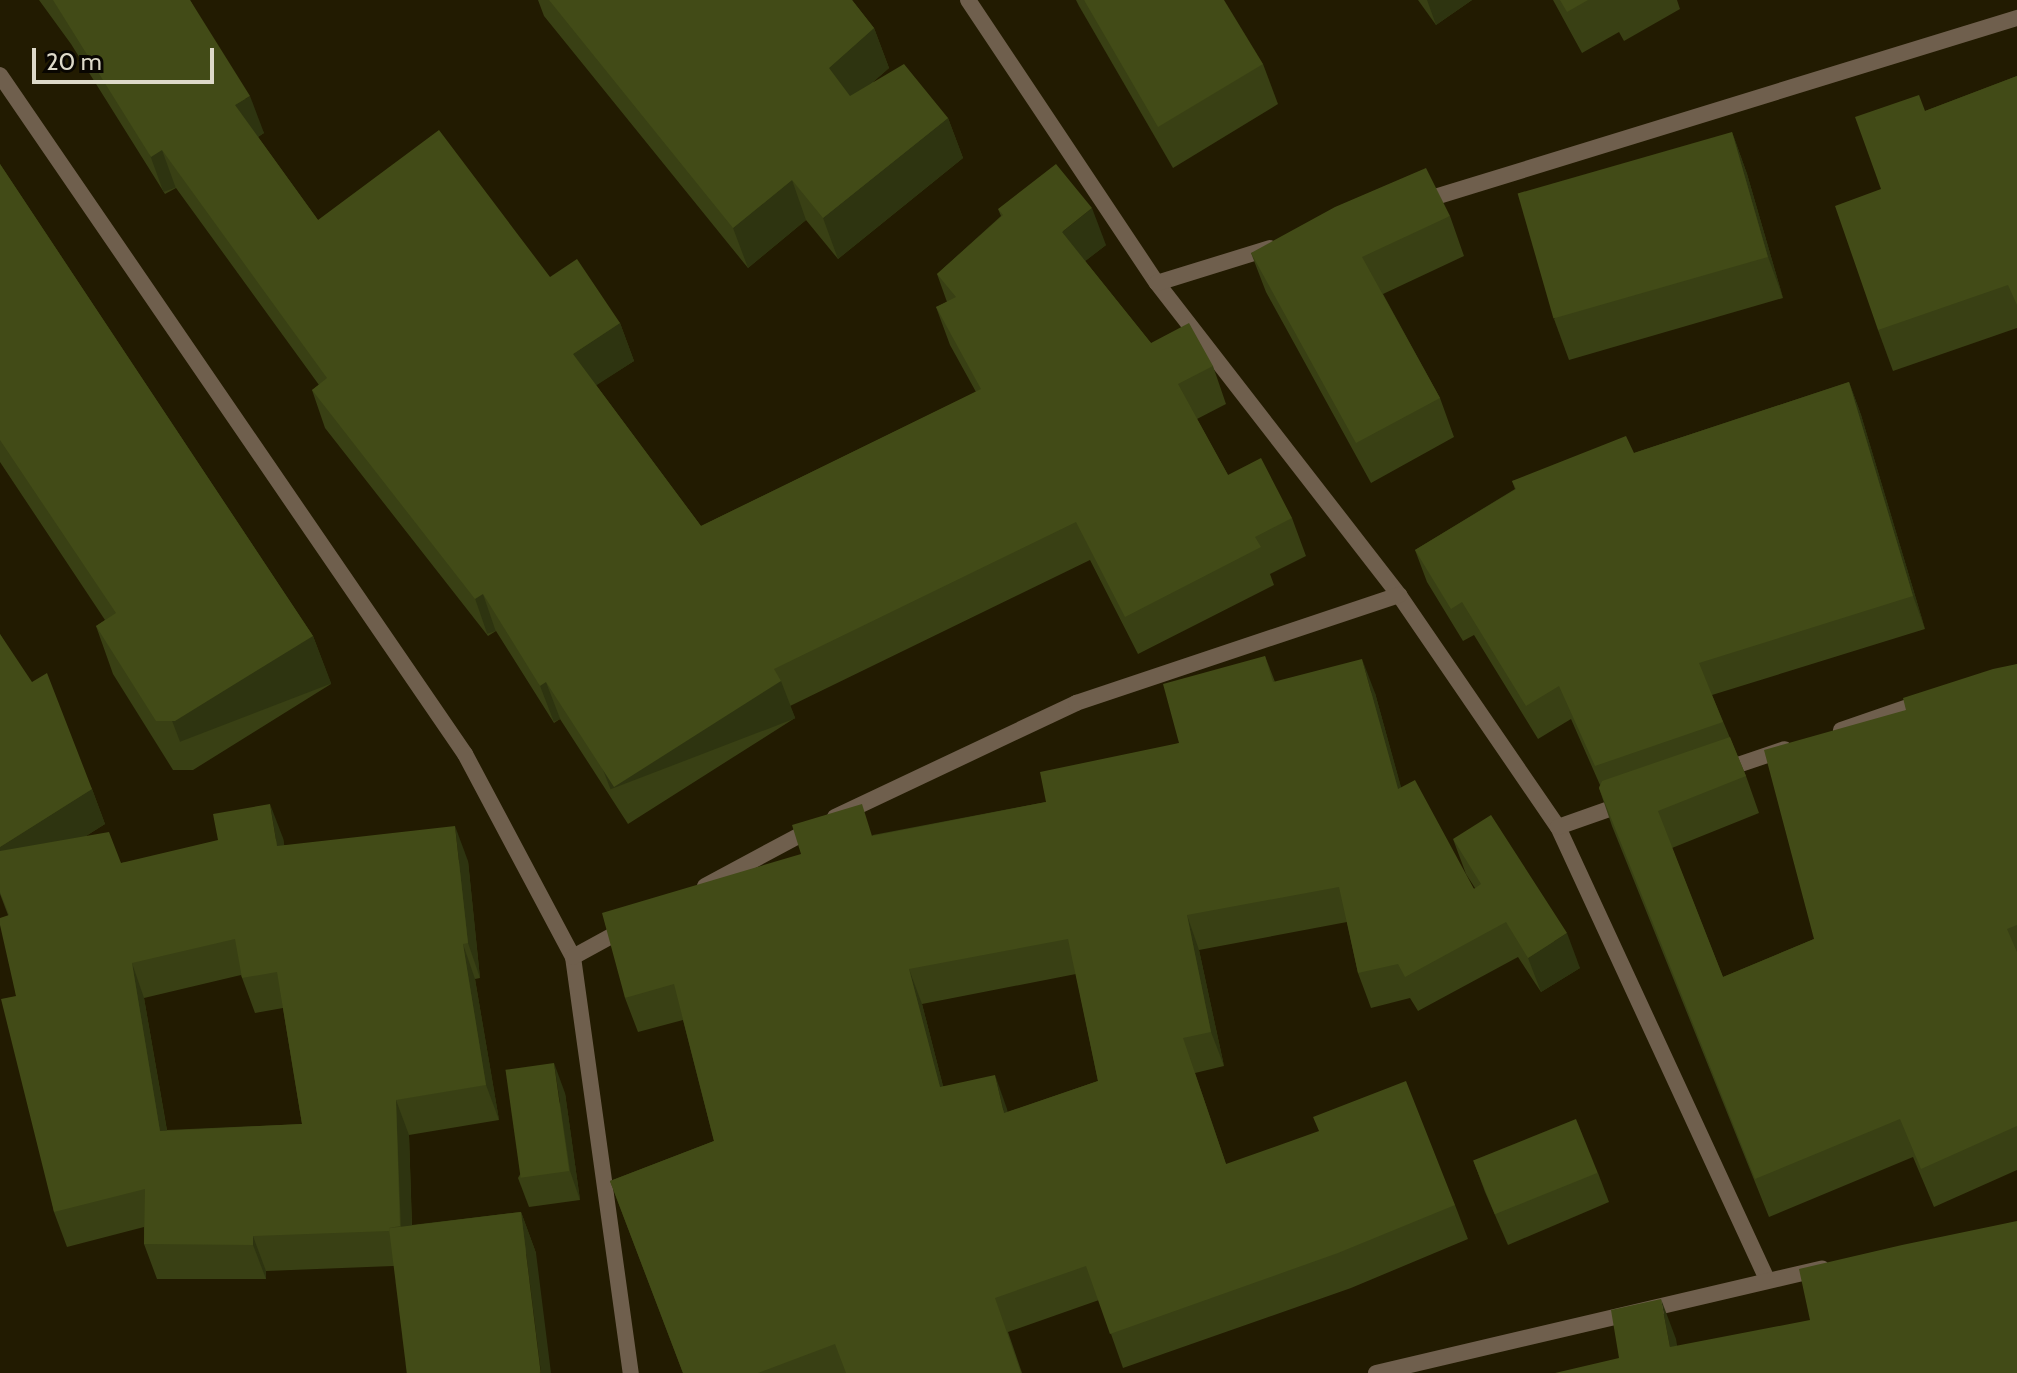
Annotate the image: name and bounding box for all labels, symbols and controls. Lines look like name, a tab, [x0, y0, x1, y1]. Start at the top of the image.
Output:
scale bar	[36, 32, 218, 82]
text: 20 m	[46, 47, 102, 76]

